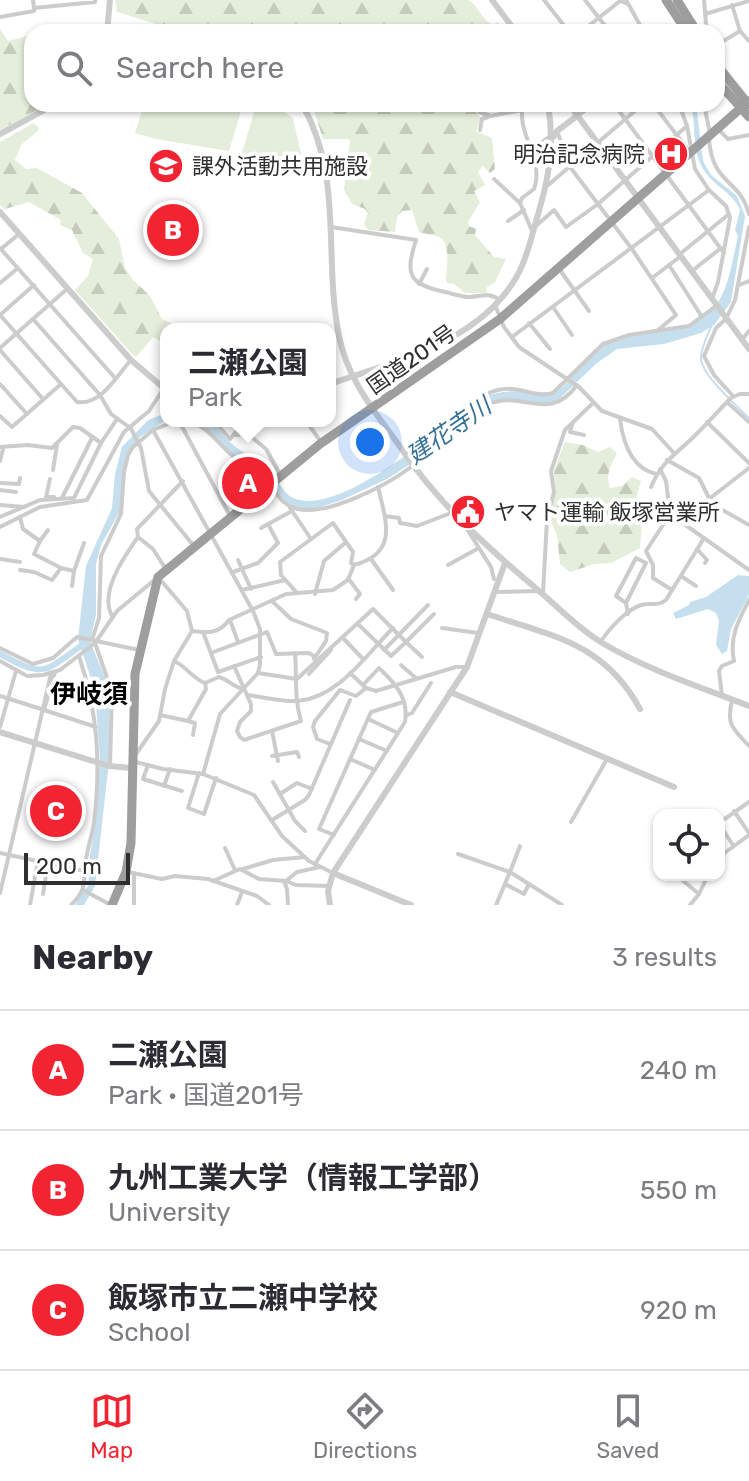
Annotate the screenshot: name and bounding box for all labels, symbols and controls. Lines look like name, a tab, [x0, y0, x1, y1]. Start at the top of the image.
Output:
search box	[24, 24, 725, 112]
icon: search	[52, 46, 96, 90]
text: Search here	[116, 50, 284, 86]
hospital icon: 明治記念病院	[652, 135, 690, 173]
place label: 明治記念病院	[513, 141, 645, 168]
school or university icon: 課外活動共用施設	[147, 147, 185, 185]
place label: 課外活動共用施設	[192, 153, 368, 180]
pin: B	[147, 200, 199, 260]
street label: 国道201号	[362, 319, 461, 400]
popup	[160, 323, 336, 427]
text: 二瀬公園	[188, 345, 308, 381]
text: Park	[188, 382, 242, 413]
water label: 建花寺川	[402, 390, 499, 470]
your location	[350, 422, 390, 462]
pin: A	[222, 453, 274, 513]
public building icon: ヤマト運輸 飯塚営業所	[449, 493, 487, 531]
place label: ヤマト運輸 飯塚営業所	[494, 499, 719, 526]
district label: 伊岐須	[50, 679, 128, 710]
pin: C	[30, 781, 82, 841]
map controls	[653, 809, 725, 881]
button: locate	[653, 809, 725, 881]
scale bar	[24, 849, 130, 885]
text: 200 m	[36, 853, 102, 880]
text: Nearby	[32, 937, 153, 978]
text: 3 results	[612, 942, 717, 973]
text: 二瀬公園	[108, 1037, 228, 1073]
text: A	[49, 1055, 67, 1086]
text: 240 m	[640, 1055, 717, 1086]
text: Park · 国道201号	[108, 1080, 304, 1111]
text: 九州工業大学（情報工学部）	[108, 1160, 498, 1196]
text: B	[49, 1175, 67, 1206]
text: 550 m	[640, 1175, 717, 1206]
text: University	[108, 1197, 231, 1228]
text: 飯塚市立二瀬中学校	[108, 1280, 378, 1316]
text: C	[49, 1295, 67, 1326]
text: 920 m	[640, 1295, 717, 1326]
text: School	[108, 1317, 191, 1348]
tab: Map	[90, 1389, 134, 1464]
tab: Directions	[313, 1389, 417, 1464]
tab: Saved	[597, 1389, 659, 1464]

